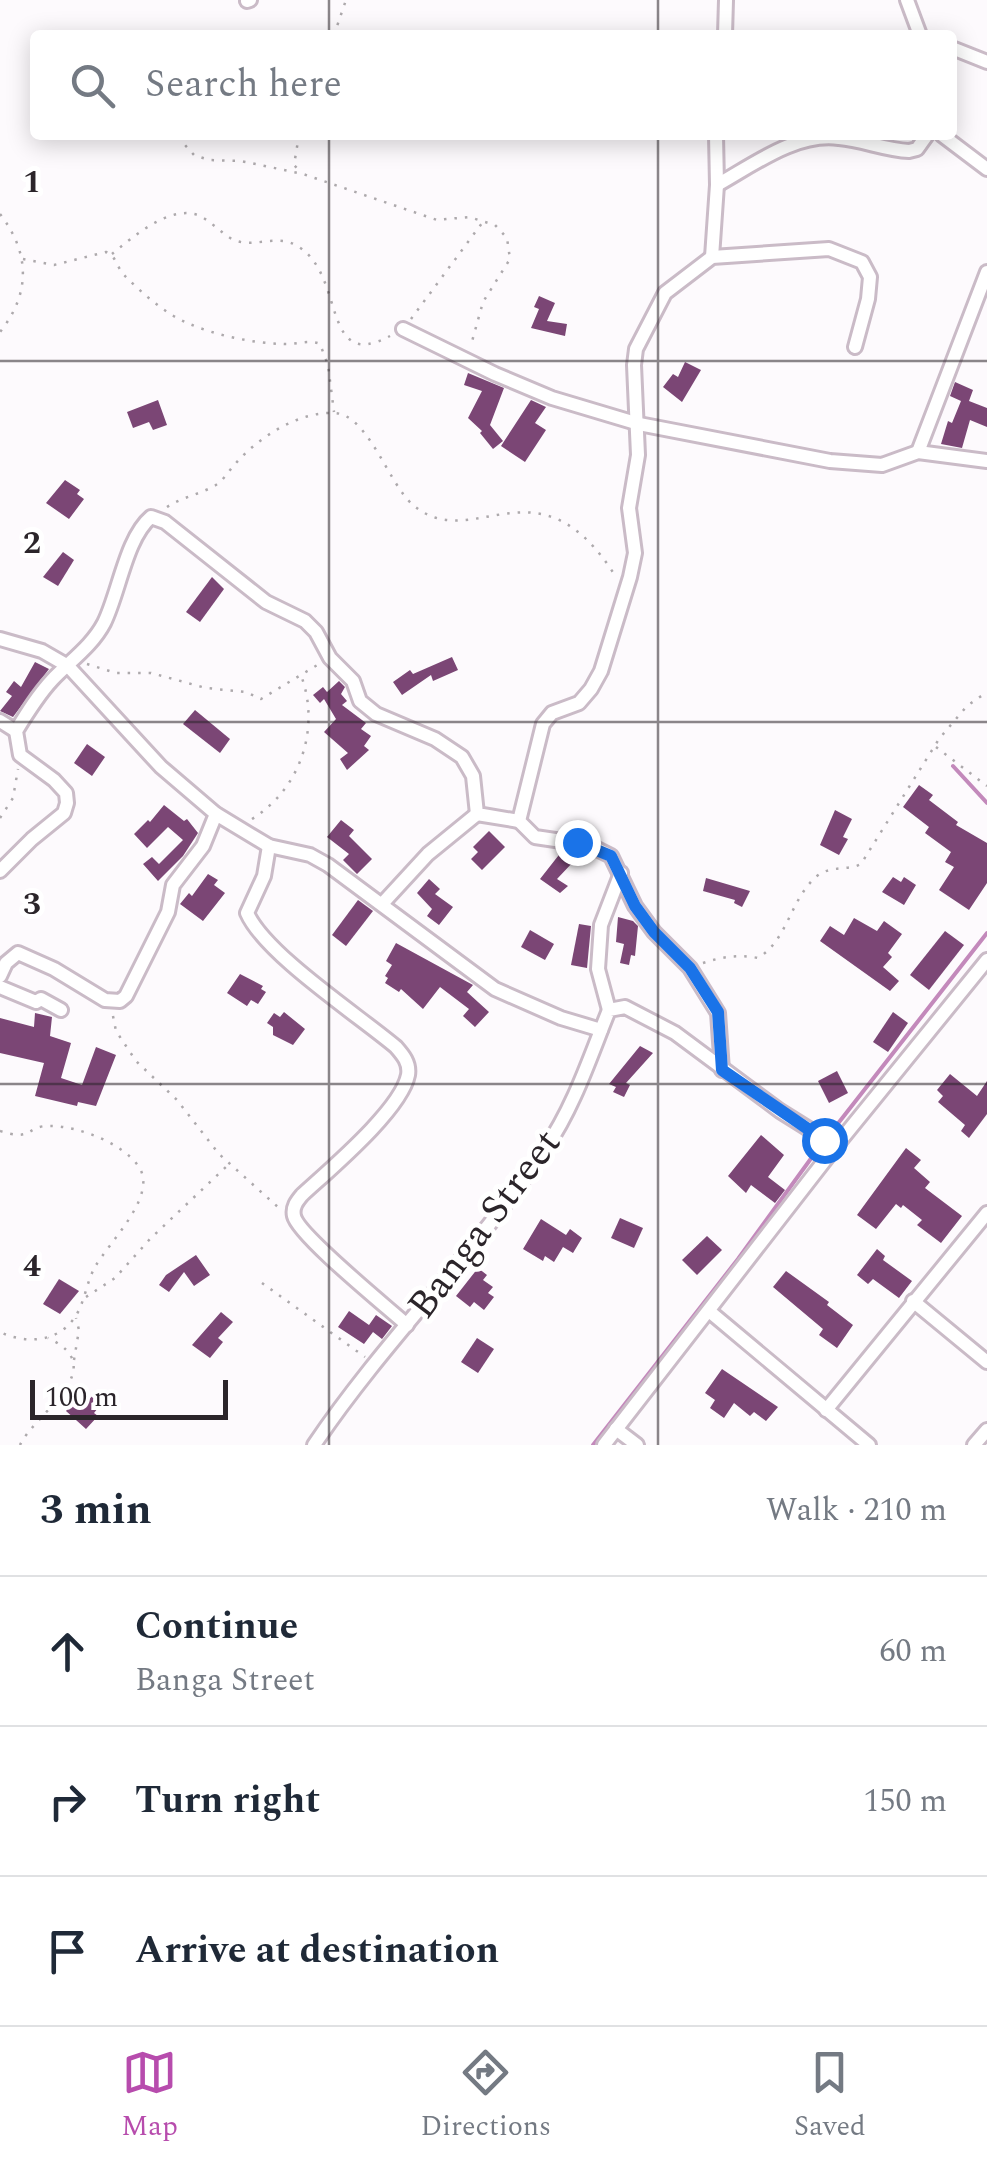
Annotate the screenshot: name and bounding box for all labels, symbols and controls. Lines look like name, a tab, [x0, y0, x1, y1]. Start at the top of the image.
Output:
search box	[30, 30, 957, 140]
text: Search here	[145, 56, 342, 114]
icon: search	[65, 58, 120, 113]
text: 1	[23, 158, 41, 207]
text: 2	[23, 519, 41, 568]
route end	[555, 820, 601, 866]
text: 3	[23, 880, 41, 929]
street label: Banga Street	[393, 1116, 577, 1333]
route start	[802, 1118, 848, 1164]
text: 4	[23, 1242, 41, 1291]
scale bar	[30, 1375, 228, 1420]
text: 100 m	[45, 1376, 118, 1419]
text: 3 min	[40, 1479, 152, 1542]
text: Walk · 210 m	[766, 1486, 947, 1535]
text: Continue	[135, 1598, 298, 1656]
icon: ahead	[40, 1624, 95, 1679]
text: 60 m	[879, 1627, 947, 1676]
text: Banga Street	[135, 1656, 315, 1705]
text: Turn right	[135, 1772, 320, 1830]
icon: right	[40, 1774, 95, 1829]
text: 150 m	[863, 1777, 947, 1826]
text: Arrive at destination	[135, 1922, 499, 1980]
icon: arrive	[40, 1924, 95, 1979]
tab: Map	[121, 2045, 178, 2148]
tab: Directions	[420, 2045, 551, 2148]
tab: Saved	[794, 2045, 866, 2148]

